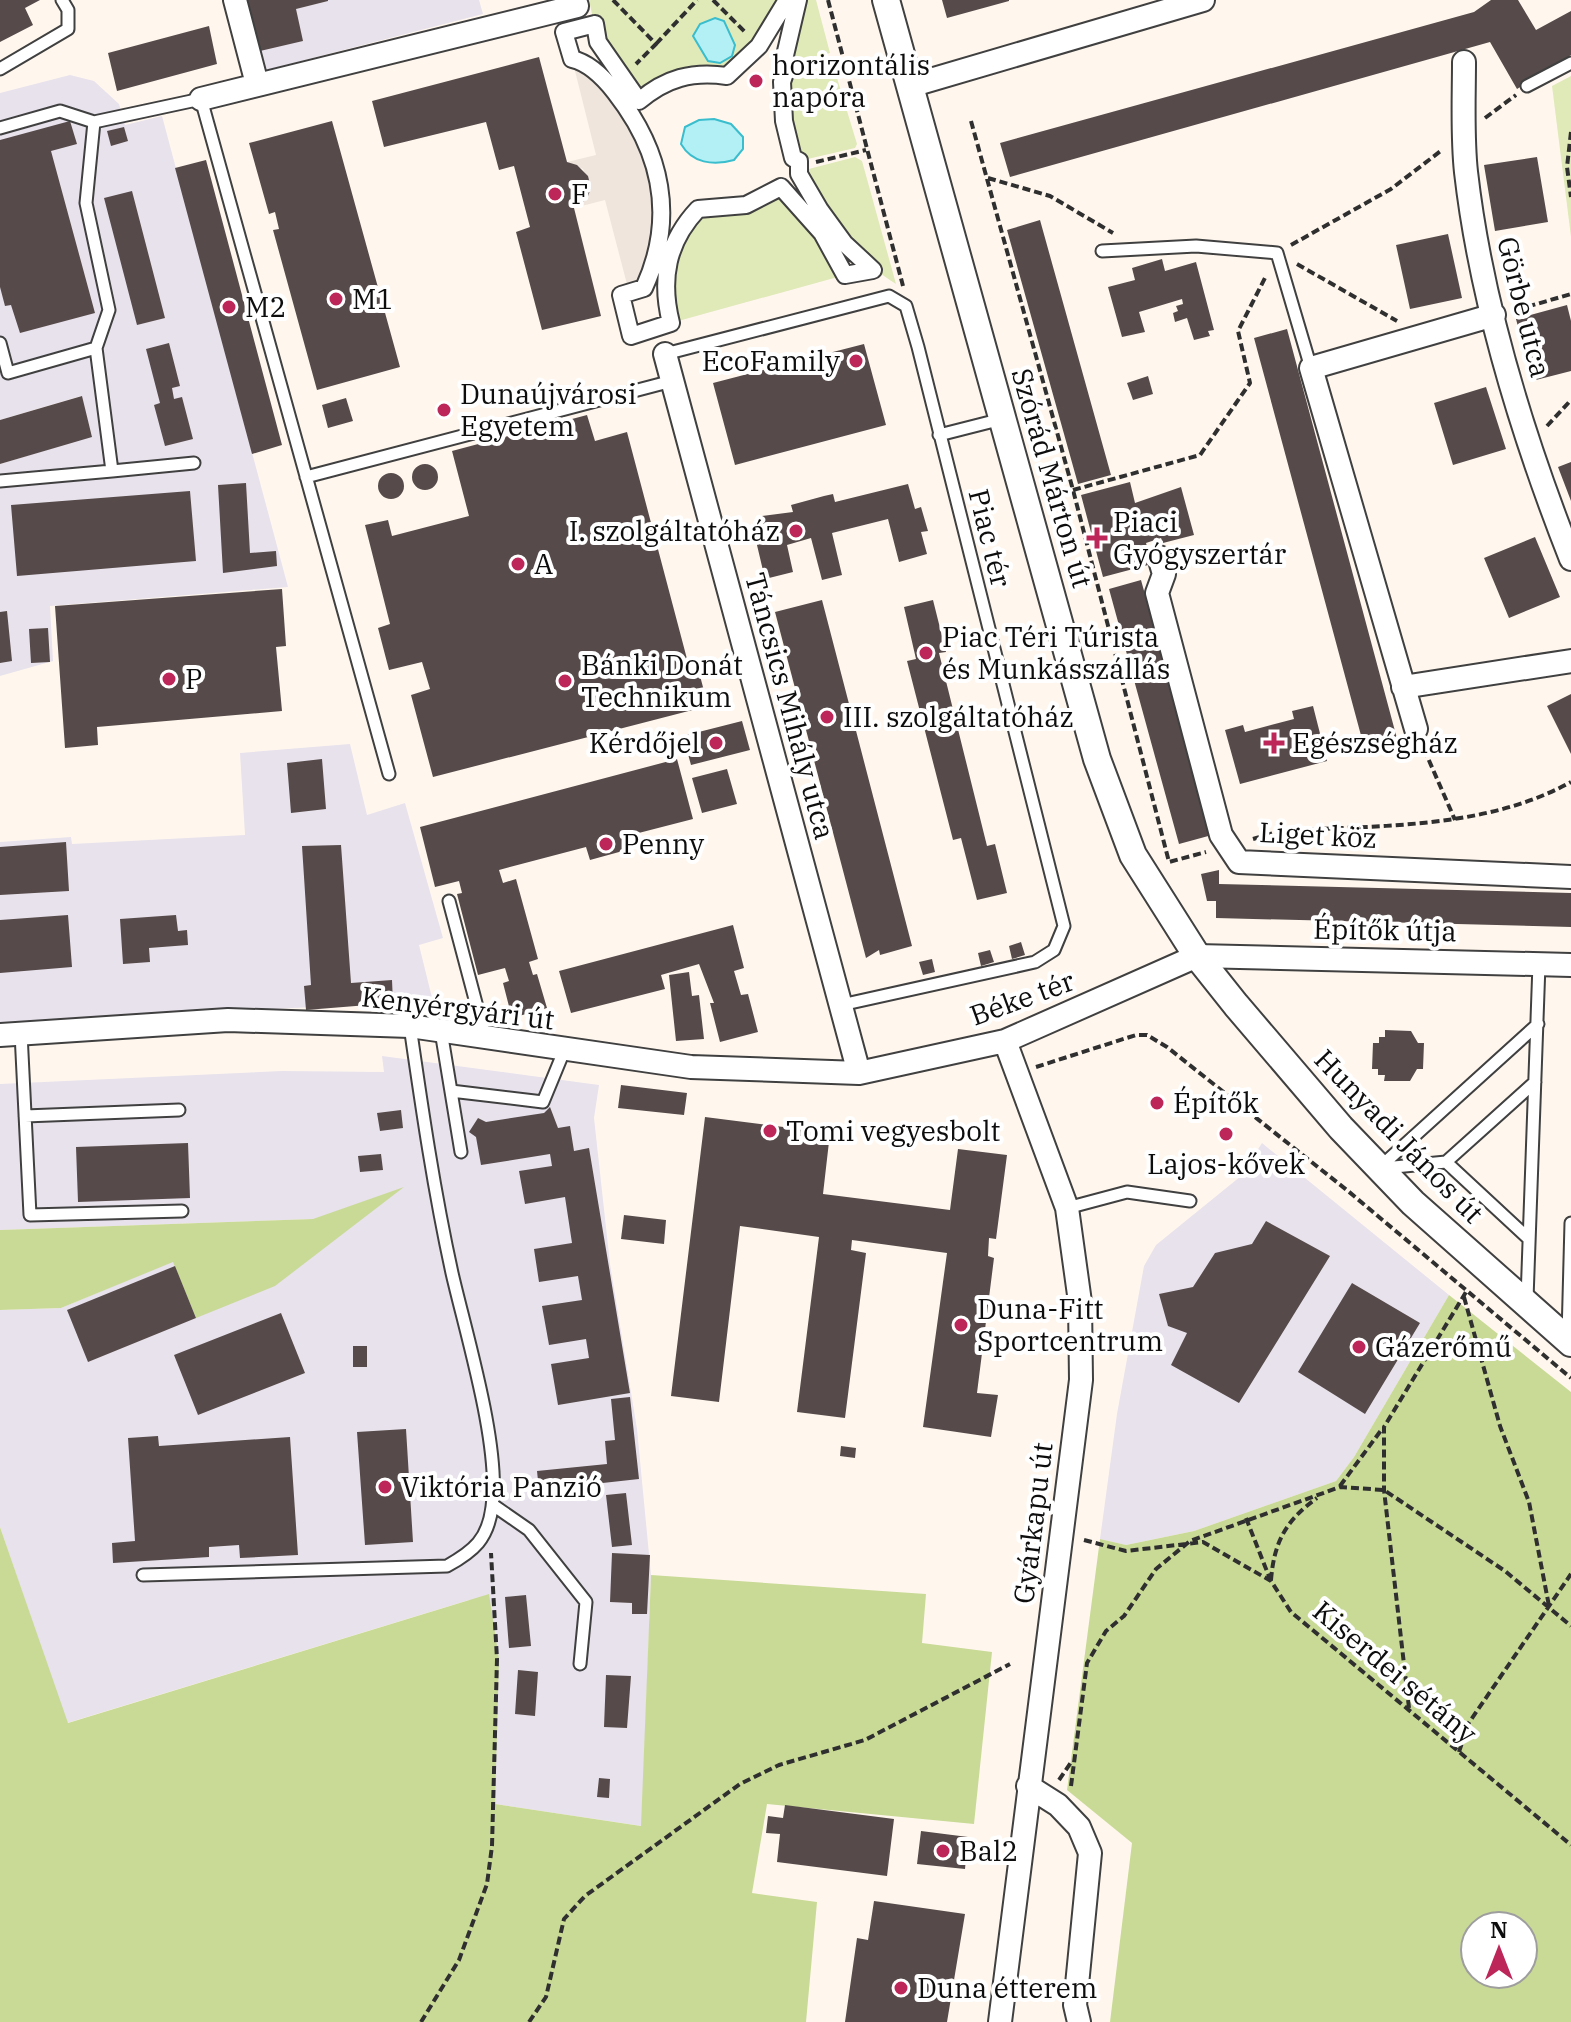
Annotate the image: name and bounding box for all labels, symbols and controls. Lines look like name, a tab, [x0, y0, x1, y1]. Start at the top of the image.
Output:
place label: horizontális napóra	[772, 46, 930, 115]
marker: horizontális napóra	[747, 72, 765, 90]
place label: F	[571, 175, 589, 212]
marker: F	[546, 185, 564, 203]
street label: Görbe utca	[1489, 233, 1560, 381]
place label: M1	[352, 280, 393, 317]
place label: M2	[245, 288, 286, 325]
marker: M1	[327, 290, 345, 308]
marker: M2	[220, 298, 238, 316]
place label: EcoFamily	[702, 342, 840, 379]
marker: EcoFamily	[847, 352, 865, 370]
street label: Szórád Márton út	[1003, 364, 1102, 592]
place label: Dunaújvárosi Egyetem	[460, 375, 637, 444]
marker: Dunaújvárosi Egyetem	[435, 401, 453, 419]
street label: Piac tér	[960, 485, 1021, 591]
place label: Piaci Gyógyszertár	[1113, 503, 1287, 572]
place label: I. szolgáltatóház	[569, 512, 780, 549]
marker: I. szolgáltatóház	[787, 522, 805, 540]
marker: Piaci Gyógyszertár	[1088, 529, 1106, 547]
place label: A	[534, 545, 553, 582]
marker: A	[509, 555, 527, 573]
street label: Táncsics Mihály utca	[737, 568, 844, 843]
place label: Piac Téri Túrista és Munkásszállás	[942, 618, 1170, 687]
marker: Piac Téri Túrista és Munkásszállás	[917, 644, 935, 662]
place label: Bánki Donát Technikum	[581, 646, 743, 715]
place label: P	[185, 660, 203, 697]
marker: P	[160, 670, 178, 688]
marker: Bánki Donát Technikum	[556, 672, 574, 690]
place label: III. szolgáltatóház	[843, 698, 1074, 735]
marker: III. szolgáltatóház	[818, 708, 836, 726]
place label: Kérdőjel	[589, 724, 700, 761]
place label: Egészségház	[1292, 724, 1458, 761]
marker: Egészségház	[1263, 732, 1285, 754]
marker: Kérdőjel	[707, 734, 725, 752]
street label: Liget köz	[1258, 813, 1378, 856]
place label: Penny	[622, 825, 704, 862]
marker: Penny	[597, 835, 615, 853]
street label: Építők útja	[1313, 910, 1457, 949]
street label: Béke tér	[965, 961, 1080, 1033]
street label: Kenyérgyári út	[360, 977, 557, 1038]
street label: Hunyadi János út	[1307, 1041, 1492, 1231]
place label: Építők	[1173, 1084, 1260, 1121]
marker: Építők	[1148, 1094, 1166, 1112]
place label: Tomi vegyesbolt	[786, 1112, 1001, 1149]
marker: Tomi vegyesbolt	[761, 1122, 779, 1140]
marker: Lajos-kővek	[1217, 1125, 1235, 1143]
place label: Lajos-kővek	[1147, 1145, 1306, 1182]
place label: Duna-Fitt Sportcentrum	[977, 1290, 1163, 1359]
marker: Duna-Fitt Sportcentrum	[952, 1316, 970, 1334]
place label: Gázerőmű	[1375, 1328, 1512, 1365]
marker: Gázerőmű	[1350, 1338, 1368, 1356]
street label: Gyárkapu út	[1004, 1440, 1061, 1606]
place label: Viktória Panzió	[401, 1468, 602, 1505]
marker: Viktória Panzió	[376, 1478, 394, 1496]
street label: Kiserdei sétány	[1306, 1592, 1485, 1751]
place label: Bal2	[959, 1832, 1018, 1869]
marker: Bal2	[934, 1842, 952, 1860]
north arrow	[1459, 1910, 1539, 1990]
text: N	[1490, 1915, 1508, 1944]
place label: Duna étterem	[917, 1969, 1097, 2006]
marker: Duna étterem	[892, 1979, 910, 1997]

